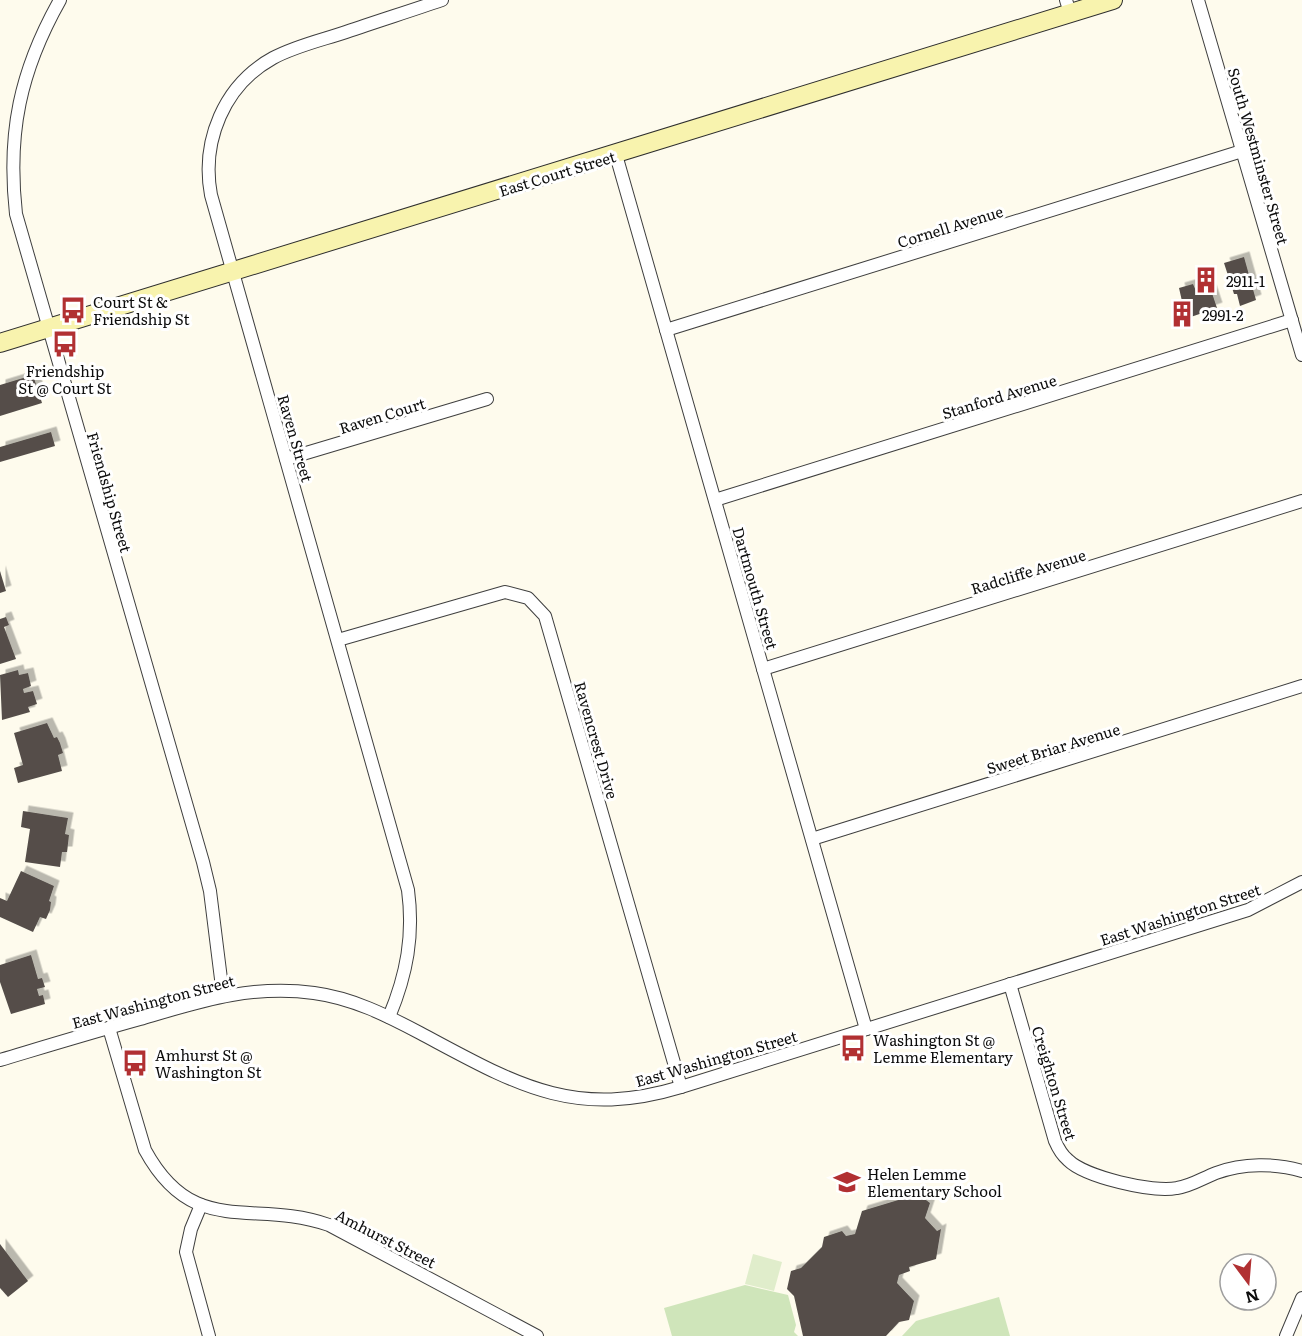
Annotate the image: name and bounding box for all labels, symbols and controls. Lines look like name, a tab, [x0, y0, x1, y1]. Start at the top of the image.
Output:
street label: South Westminster Street	[1223, 65, 1295, 247]
street label: East Court Street	[496, 144, 618, 202]
street label: Cornell Avenue	[894, 199, 1006, 253]
building icon: 2911-1	[1191, 265, 1221, 295]
place label: 2911-1	[1226, 269, 1265, 292]
place label: Court St & Friendship St	[93, 290, 190, 330]
bus stop icon: Court St & Friendship St	[58, 295, 88, 325]
building icon: 2991-2	[1167, 299, 1197, 329]
place label: 2991-2	[1202, 303, 1244, 326]
bus stop icon: Friendship St @ Court St	[50, 329, 80, 359]
place label: Friendship St @ Court St	[18, 359, 112, 399]
street label: Stanford Avenue	[939, 368, 1059, 424]
street label: Raven Court	[336, 391, 428, 439]
street label: Raven Street	[273, 392, 319, 484]
street label: Friendship Street	[82, 429, 138, 555]
street label: Dartmouth Street	[728, 524, 784, 652]
street label: Radcliffe Avenue	[968, 543, 1089, 599]
street label: Ravencrest Drive	[569, 679, 625, 802]
street label: Sweet Briar Avenue	[983, 717, 1123, 779]
street label: East Washington Street	[1097, 877, 1263, 951]
street label: East Washington Street	[69, 968, 237, 1034]
street label: Creighton Street	[1027, 1023, 1083, 1143]
street label: East Washington Street	[632, 1024, 800, 1092]
place label: Washington St @ Lemme Elementary	[873, 1028, 1013, 1068]
bus stop icon: Washington St @ Lemme Elementary	[838, 1033, 868, 1063]
place label: Amhurst St @ Washington St	[155, 1043, 262, 1083]
bus stop icon: Amhurst St @ Washington St	[120, 1048, 150, 1078]
place label: Helen Lemme Elementary School	[867, 1162, 1002, 1202]
school or university icon: Helen Lemme Elementary School	[832, 1167, 862, 1197]
street label: Amhurst Street	[332, 1203, 440, 1273]
north arrow	[1218, 1252, 1278, 1312]
text: N	[1243, 1284, 1262, 1311]

